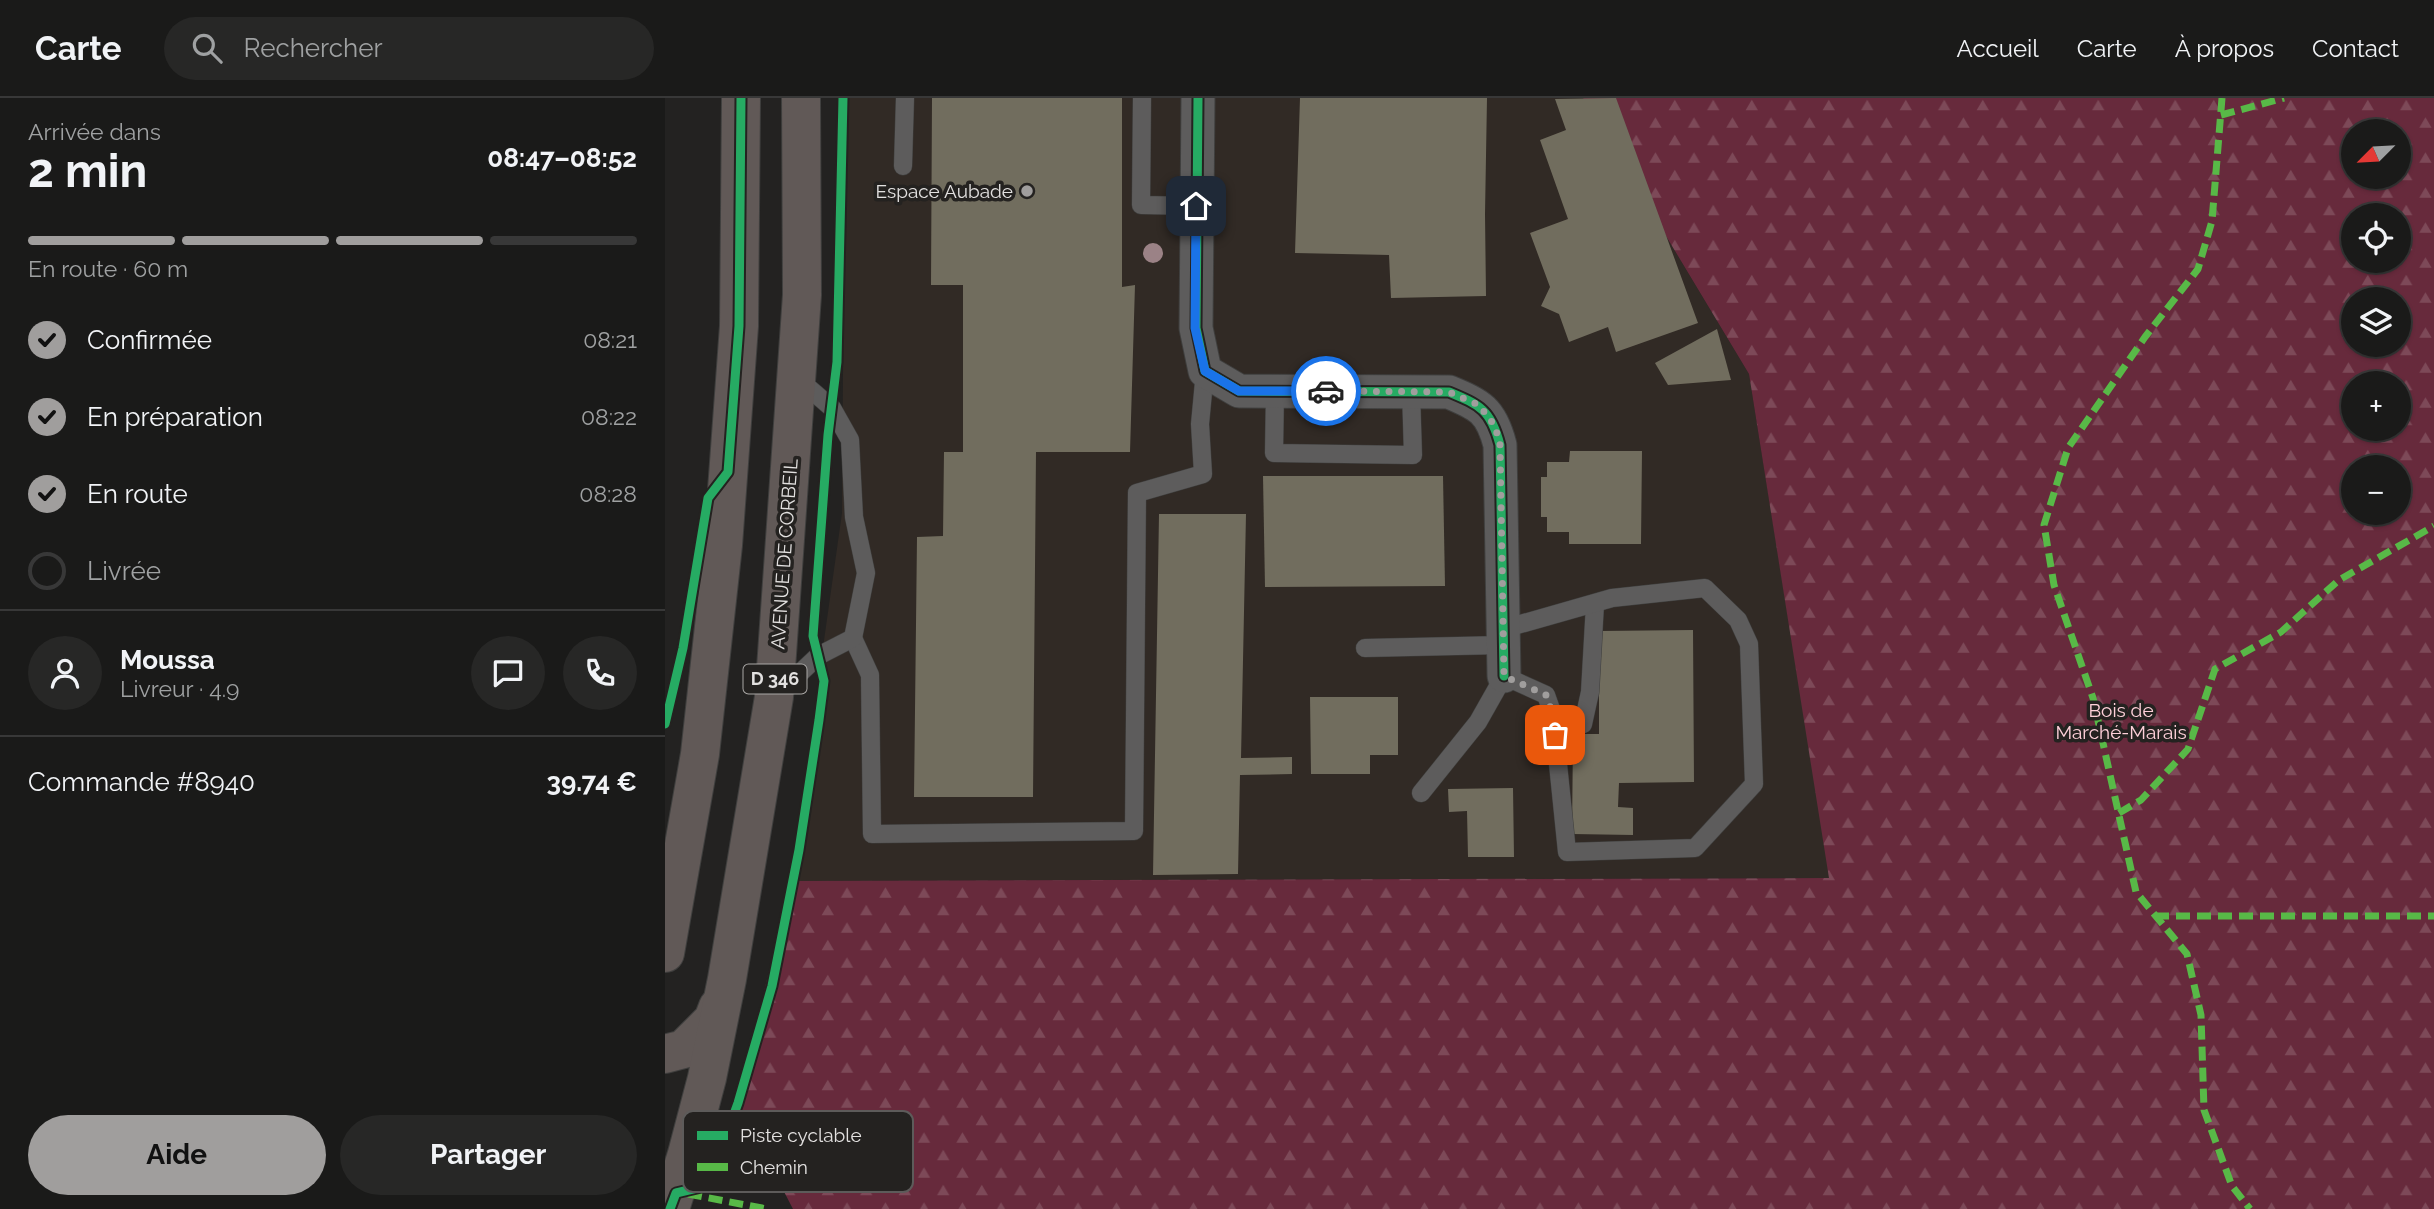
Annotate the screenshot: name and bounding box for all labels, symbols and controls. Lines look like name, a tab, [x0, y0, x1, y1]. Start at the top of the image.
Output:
search box	[164, 17, 654, 80]
text: Carte	[35, 29, 122, 68]
icon: search	[188, 29, 226, 67]
text: Rechercher	[244, 33, 383, 63]
text: Accueil	[1957, 34, 2039, 63]
text: Carte	[2077, 34, 2137, 63]
text: À propos	[2175, 34, 2274, 63]
text: Contact	[2312, 34, 2399, 63]
text: Arrivée dans	[28, 118, 161, 145]
north arrow	[2341, 119, 2411, 189]
map controls	[2341, 119, 2411, 525]
text: 08:47–08:52	[487, 143, 637, 173]
text: 2 min	[28, 144, 147, 198]
pin	[1166, 176, 1226, 236]
place label: Espace Aubade	[875, 180, 1013, 202]
marker: Espace Aubade	[1019, 183, 1035, 199]
icon: home	[1177, 187, 1215, 225]
button: locate	[2341, 203, 2411, 273]
text: En route · 60 m	[28, 255, 188, 282]
button: layers	[2341, 287, 2411, 357]
icon: check	[28, 321, 66, 359]
text: Confirmée	[87, 325, 212, 355]
text: 08:21	[583, 326, 637, 353]
courier	[1291, 356, 1361, 426]
button: +	[2341, 371, 2411, 441]
icon: car	[1307, 372, 1345, 410]
icon: check	[28, 398, 66, 436]
text: En préparation	[87, 402, 263, 432]
text: 08:22	[581, 403, 637, 430]
button: −	[2341, 455, 2411, 525]
street label: AVENUE DE CORBEIL	[766, 458, 802, 650]
icon: check	[28, 475, 66, 513]
text: En route	[87, 479, 188, 509]
text: 08:28	[579, 480, 637, 507]
text: Livrée	[87, 556, 161, 586]
button: person	[28, 636, 102, 710]
button: chat	[471, 636, 545, 710]
button: phone	[563, 636, 637, 710]
text: Moussa	[120, 645, 215, 675]
road number: D 346	[743, 664, 807, 694]
text: Livreur · 4.9	[120, 675, 240, 702]
park label: Bois de Marché-Marais	[2055, 699, 2187, 743]
pin	[1525, 705, 1585, 765]
icon: bag	[1536, 716, 1574, 754]
text: Commande #8940	[28, 767, 255, 797]
text: 39.74 €	[546, 767, 637, 797]
legend	[683, 1111, 913, 1192]
button: Aide	[28, 1115, 326, 1195]
button: Partager	[340, 1115, 637, 1195]
text: Piste cyclable	[740, 1124, 862, 1146]
text: Chemin	[740, 1156, 808, 1178]

